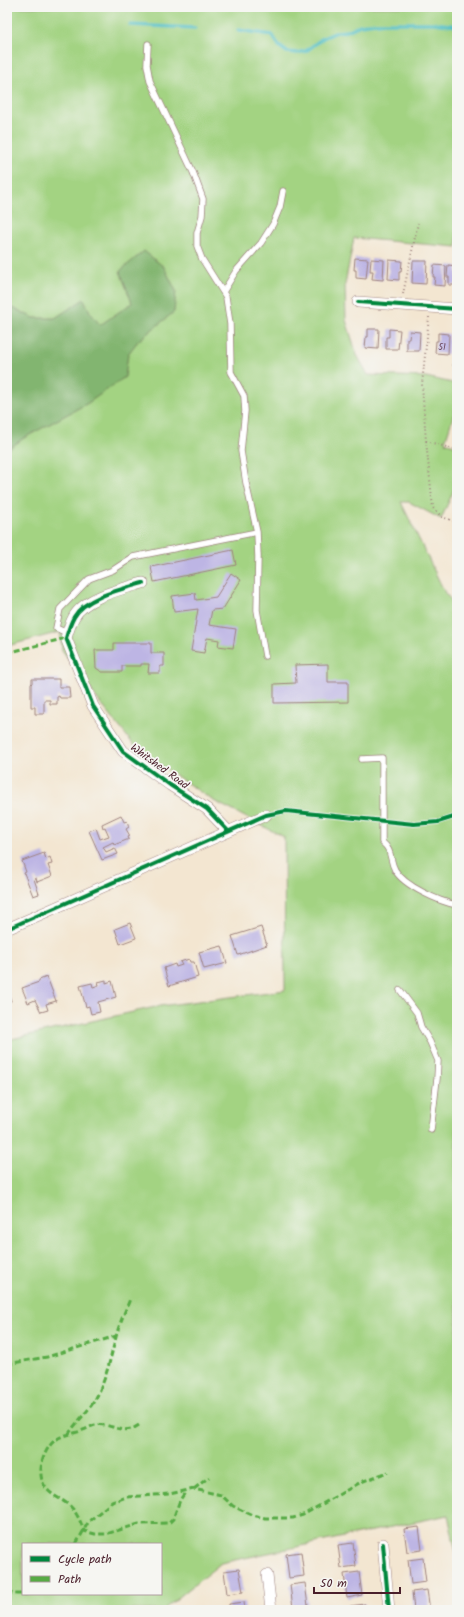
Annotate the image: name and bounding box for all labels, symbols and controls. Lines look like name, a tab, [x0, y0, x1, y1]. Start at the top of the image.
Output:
house number: 51	[438, 340, 446, 355]
street label: Whitshed Road	[126, 739, 193, 795]
legend	[22, 1543, 162, 1595]
text: Cycle path	[58, 1550, 112, 1569]
scale bar	[314, 1569, 400, 1595]
text: Path	[58, 1570, 81, 1589]
text: 50 m	[320, 1574, 347, 1593]

